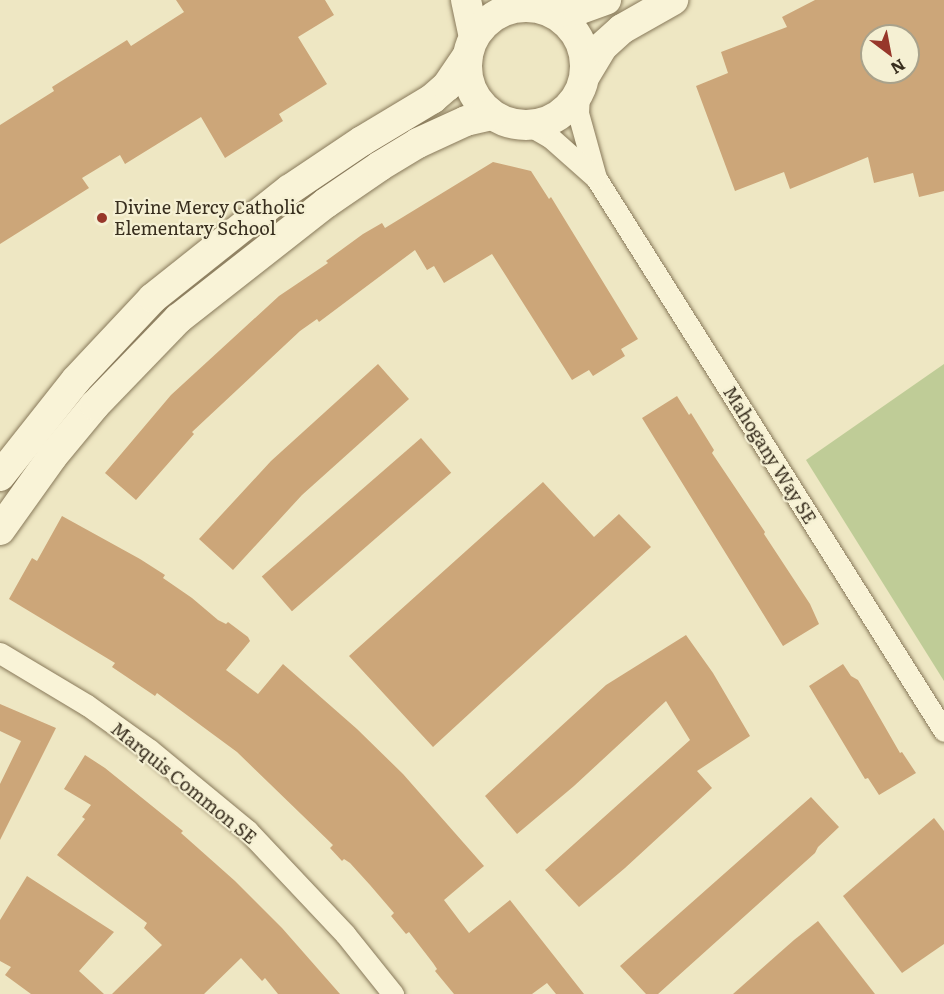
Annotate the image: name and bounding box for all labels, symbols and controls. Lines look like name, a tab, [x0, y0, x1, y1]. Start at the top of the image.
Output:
north arrow	[860, 24, 920, 84]
text: N	[886, 54, 911, 81]
place label: Divine Mercy Catholic Elementary School	[114, 197, 305, 240]
marker: Divine Mercy Catholic Elementary School	[95, 211, 109, 225]
street label: Mahogany Way SE	[719, 382, 821, 528]
street label: Marquis Common SE	[107, 718, 261, 848]

